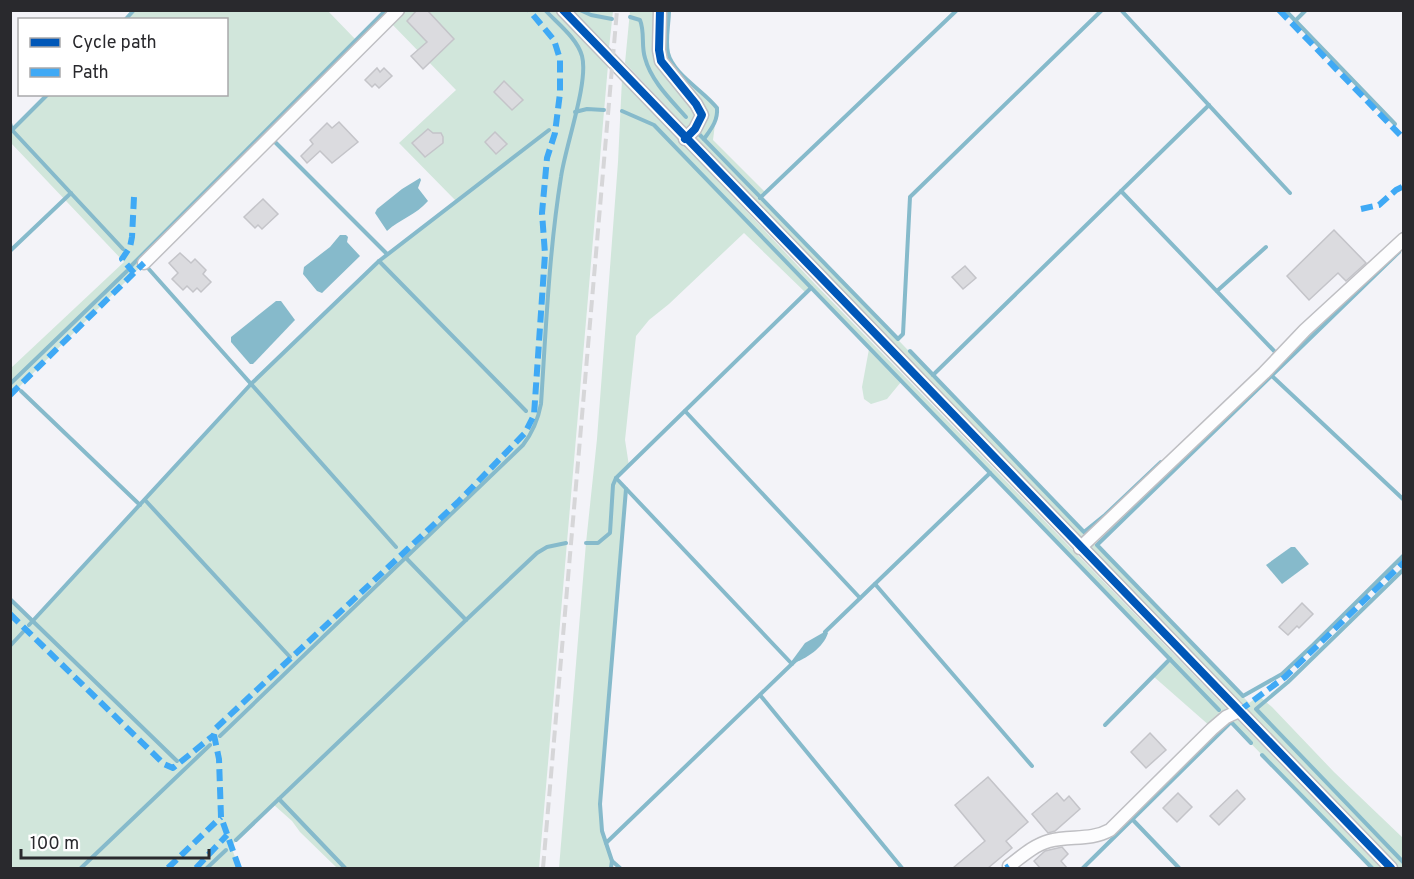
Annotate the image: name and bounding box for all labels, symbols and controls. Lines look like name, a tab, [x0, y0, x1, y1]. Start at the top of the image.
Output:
legend	[18, 18, 228, 96]
text: Cycle path	[72, 32, 157, 55]
text: Path	[72, 62, 109, 85]
scale bar	[21, 822, 208, 860]
text: 100 m	[30, 833, 79, 856]

